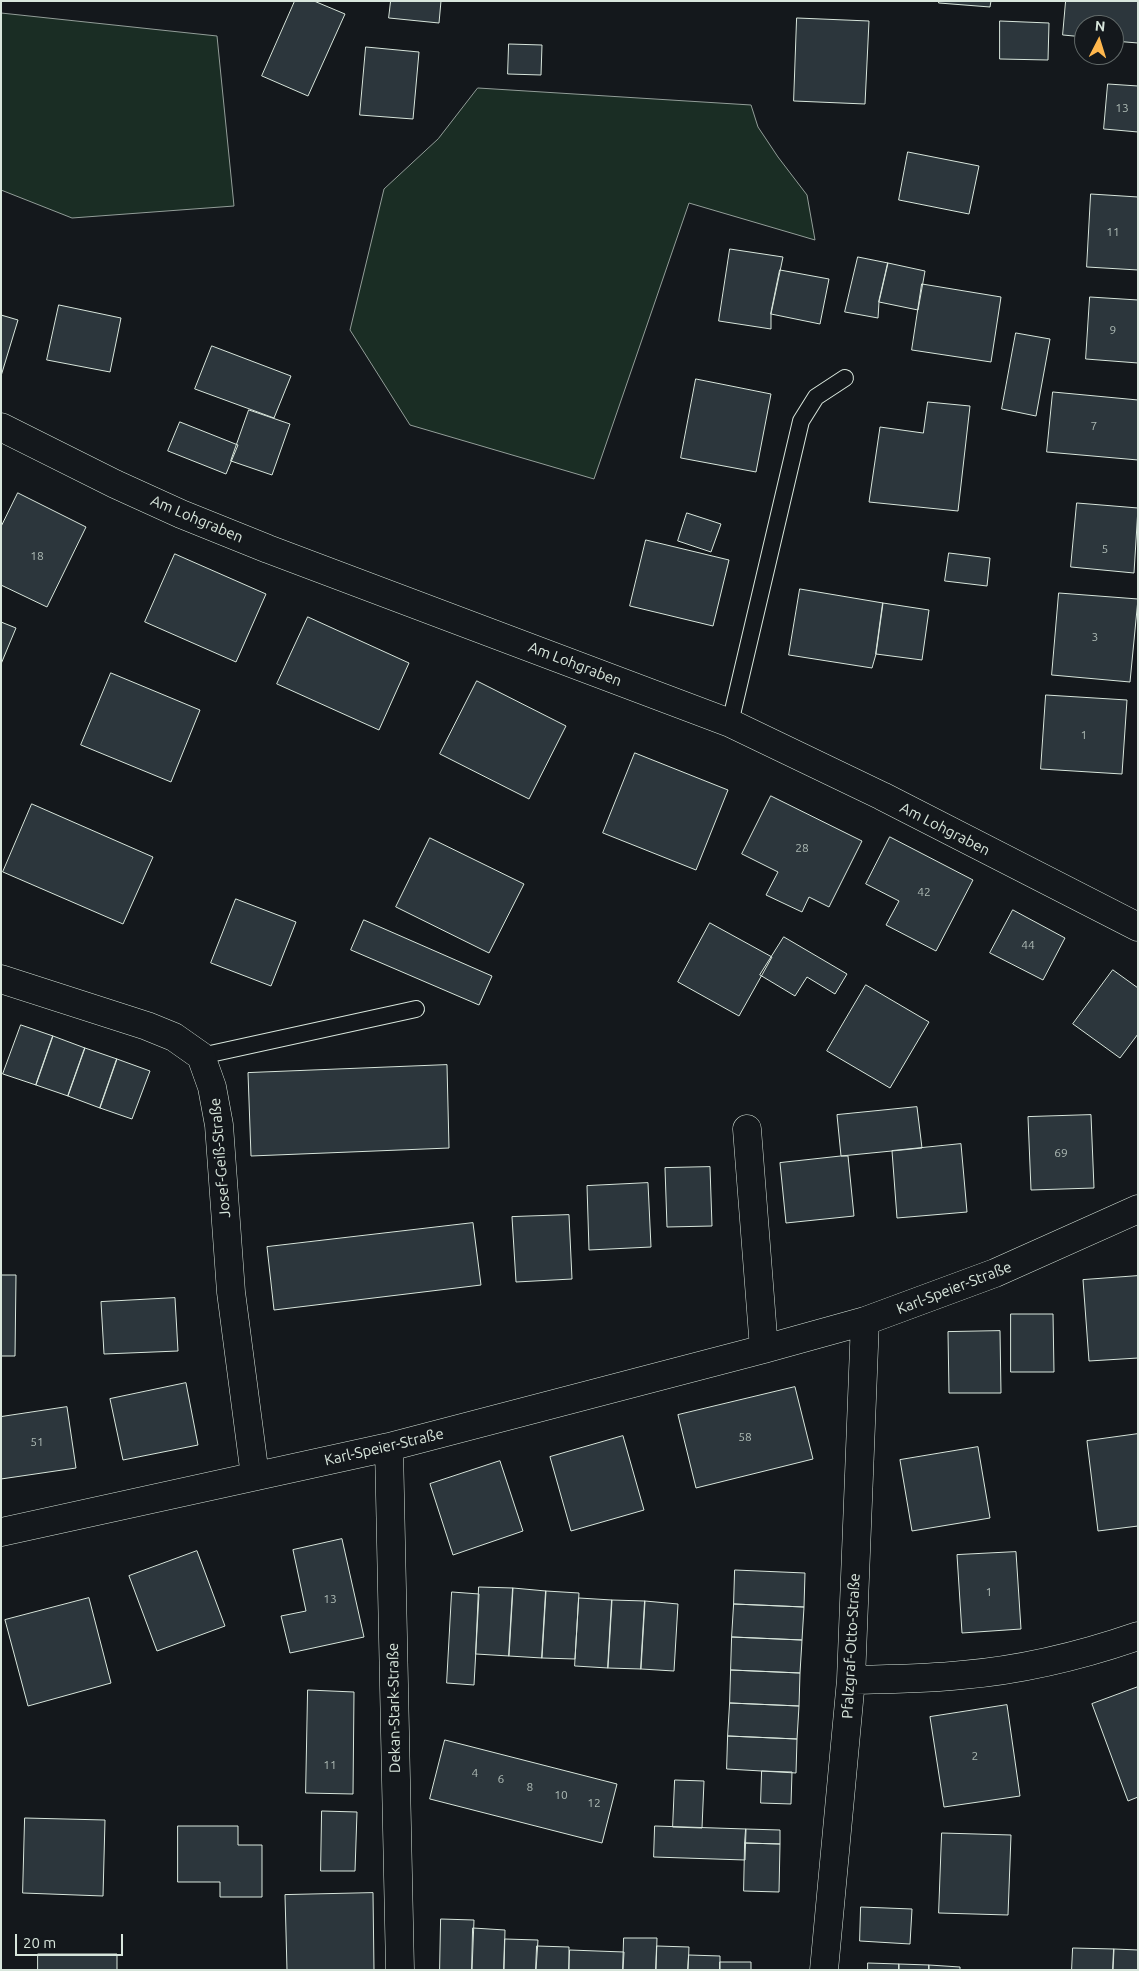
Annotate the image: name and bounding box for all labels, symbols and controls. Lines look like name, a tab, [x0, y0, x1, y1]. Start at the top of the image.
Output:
north arrow	[1074, 15, 1124, 65]
text: N	[1094, 18, 1106, 34]
house number: 13	[1115, 101, 1129, 115]
house number: 11	[1106, 225, 1120, 239]
house number: 9	[1110, 323, 1116, 337]
house number: 7	[1091, 419, 1097, 433]
street label: Am Lohgraben	[148, 491, 246, 547]
house number: 5	[1102, 542, 1108, 556]
house number: 18	[30, 549, 44, 563]
house number: 3	[1092, 630, 1098, 644]
street label: Am Lohgraben	[526, 638, 624, 690]
house number: 1	[1081, 728, 1087, 742]
street label: Am Lohgraben	[897, 799, 993, 859]
house number: 28	[795, 841, 809, 855]
house number: 42	[917, 885, 931, 899]
house number: 44	[1021, 938, 1035, 952]
street label: Josef-Geiß-Straße	[206, 1097, 234, 1219]
house number: 69	[1054, 1146, 1068, 1160]
street label: Karl-Speier-Straße	[894, 1258, 1014, 1318]
street label: Karl-Speier-Straße	[323, 1425, 445, 1469]
house number: 58	[738, 1430, 752, 1444]
house number: 51	[30, 1435, 44, 1449]
street label: Pfalzgraf-Otto-Straße	[838, 1573, 864, 1719]
house number: 1	[986, 1585, 992, 1599]
house number: 13	[323, 1592, 337, 1606]
street label: Dekan-Stark-Straße	[384, 1643, 404, 1773]
house number: 2	[972, 1749, 978, 1763]
house number: 11	[323, 1758, 337, 1772]
house number: 4	[472, 1766, 478, 1780]
house number: 6	[498, 1772, 504, 1786]
house number: 8	[527, 1780, 533, 1794]
house number: 10	[554, 1788, 568, 1802]
house number: 12	[587, 1796, 601, 1810]
scale bar	[18, 1924, 125, 1956]
text: 20 m	[23, 1934, 56, 1951]

